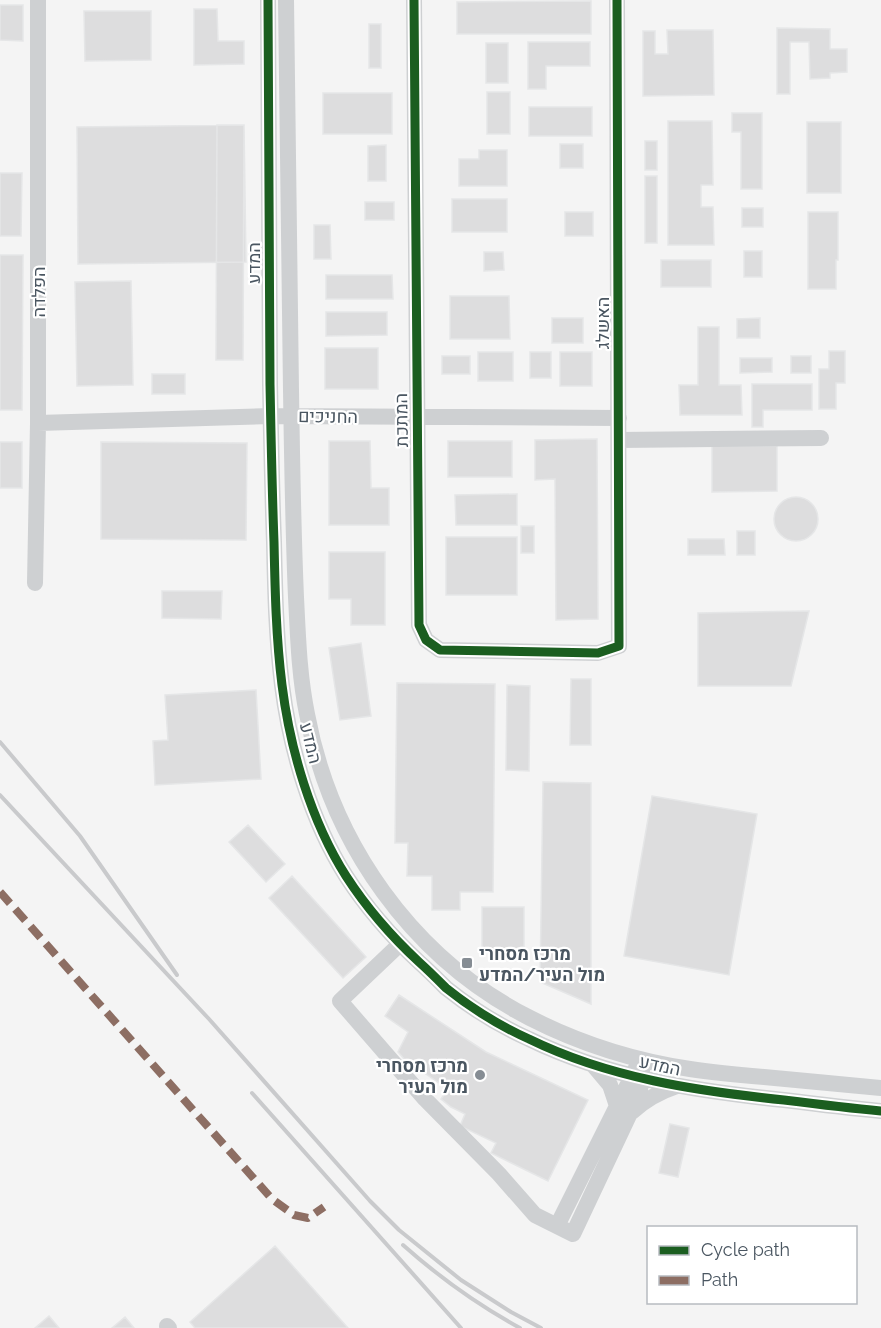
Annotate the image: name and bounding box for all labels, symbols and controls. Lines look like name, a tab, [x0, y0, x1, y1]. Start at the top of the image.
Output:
street label: המדע	[243, 242, 264, 284]
street label: הפלדה	[28, 266, 49, 318]
street label: האשלג	[592, 297, 613, 349]
street label: המתכת	[390, 393, 412, 447]
street label: החניכים	[298, 405, 358, 427]
street label: המדע	[296, 720, 326, 766]
place label: מרכז מסחרי מול העיר/המדע	[479, 943, 605, 985]
marker: מרכז מסחרי מול העיר/המדע	[460, 956, 474, 970]
street label: המדע	[637, 1050, 683, 1080]
place label: מרכז מסחרי מול העיר	[376, 1055, 468, 1097]
marker: מרכז מסחרי מול העיר	[473, 1068, 487, 1082]
legend	[647, 1226, 857, 1304]
text: Cycle path	[701, 1239, 790, 1260]
text: Path	[701, 1269, 738, 1290]

